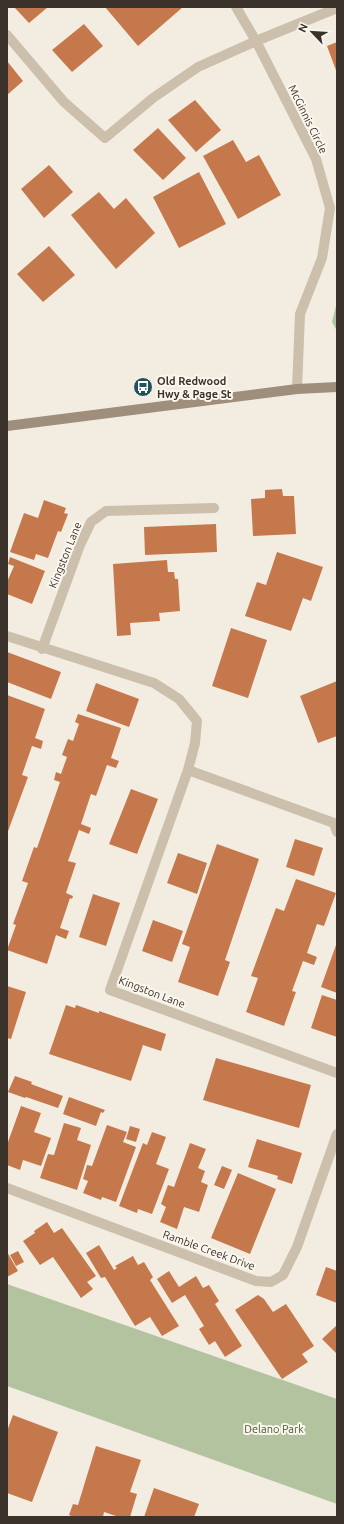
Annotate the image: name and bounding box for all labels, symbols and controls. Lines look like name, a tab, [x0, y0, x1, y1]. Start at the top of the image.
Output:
north arrow	[292, 12, 332, 52]
text: N	[296, 22, 310, 34]
street label: McGinnis Circle	[286, 83, 330, 155]
place label: Old Redwood Hwy & Page St	[157, 375, 232, 400]
bus stop icon: Old Redwood Hwy & Page St	[132, 376, 154, 398]
street label: Kingston Lane	[46, 520, 84, 590]
street label: Kingston Lane	[117, 974, 187, 1010]
street label: Ramble Creek Drive	[161, 1228, 257, 1272]
park label: Delano Park	[244, 1423, 304, 1435]

